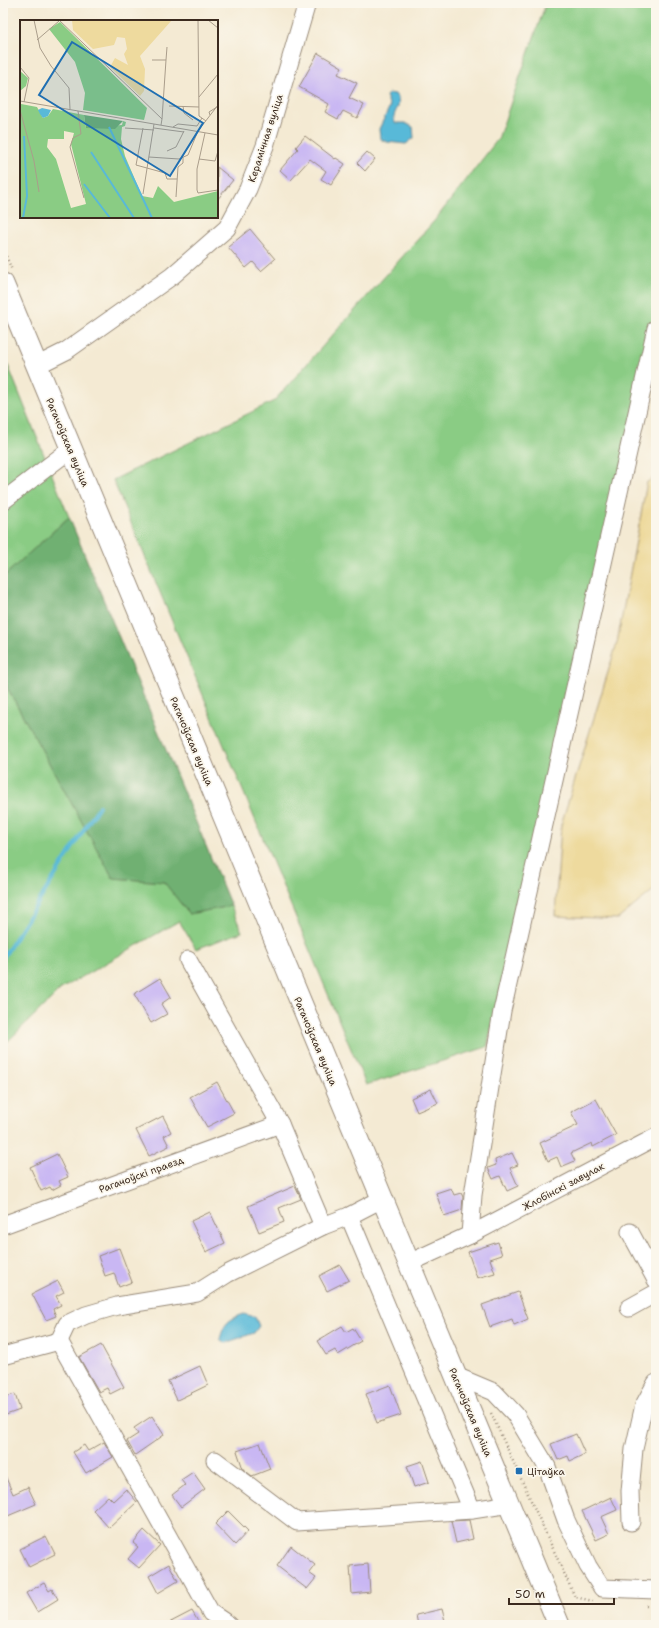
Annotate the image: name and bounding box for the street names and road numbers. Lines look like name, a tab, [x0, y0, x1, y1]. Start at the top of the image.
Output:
street label: Керамічная вуліца	[245, 92, 286, 184]
street label: Рагачоўская вуліца	[43, 396, 92, 489]
street label: Рагачоўская вуліца	[167, 695, 216, 788]
street label: Рагачоўская вуліца	[291, 995, 340, 1088]
street label: Рагачоўскі праезд	[97, 1153, 186, 1196]
street label: Жлобінскі завулак	[520, 1159, 607, 1213]
street label: Рагачоўская вуліца	[446, 1366, 495, 1459]

